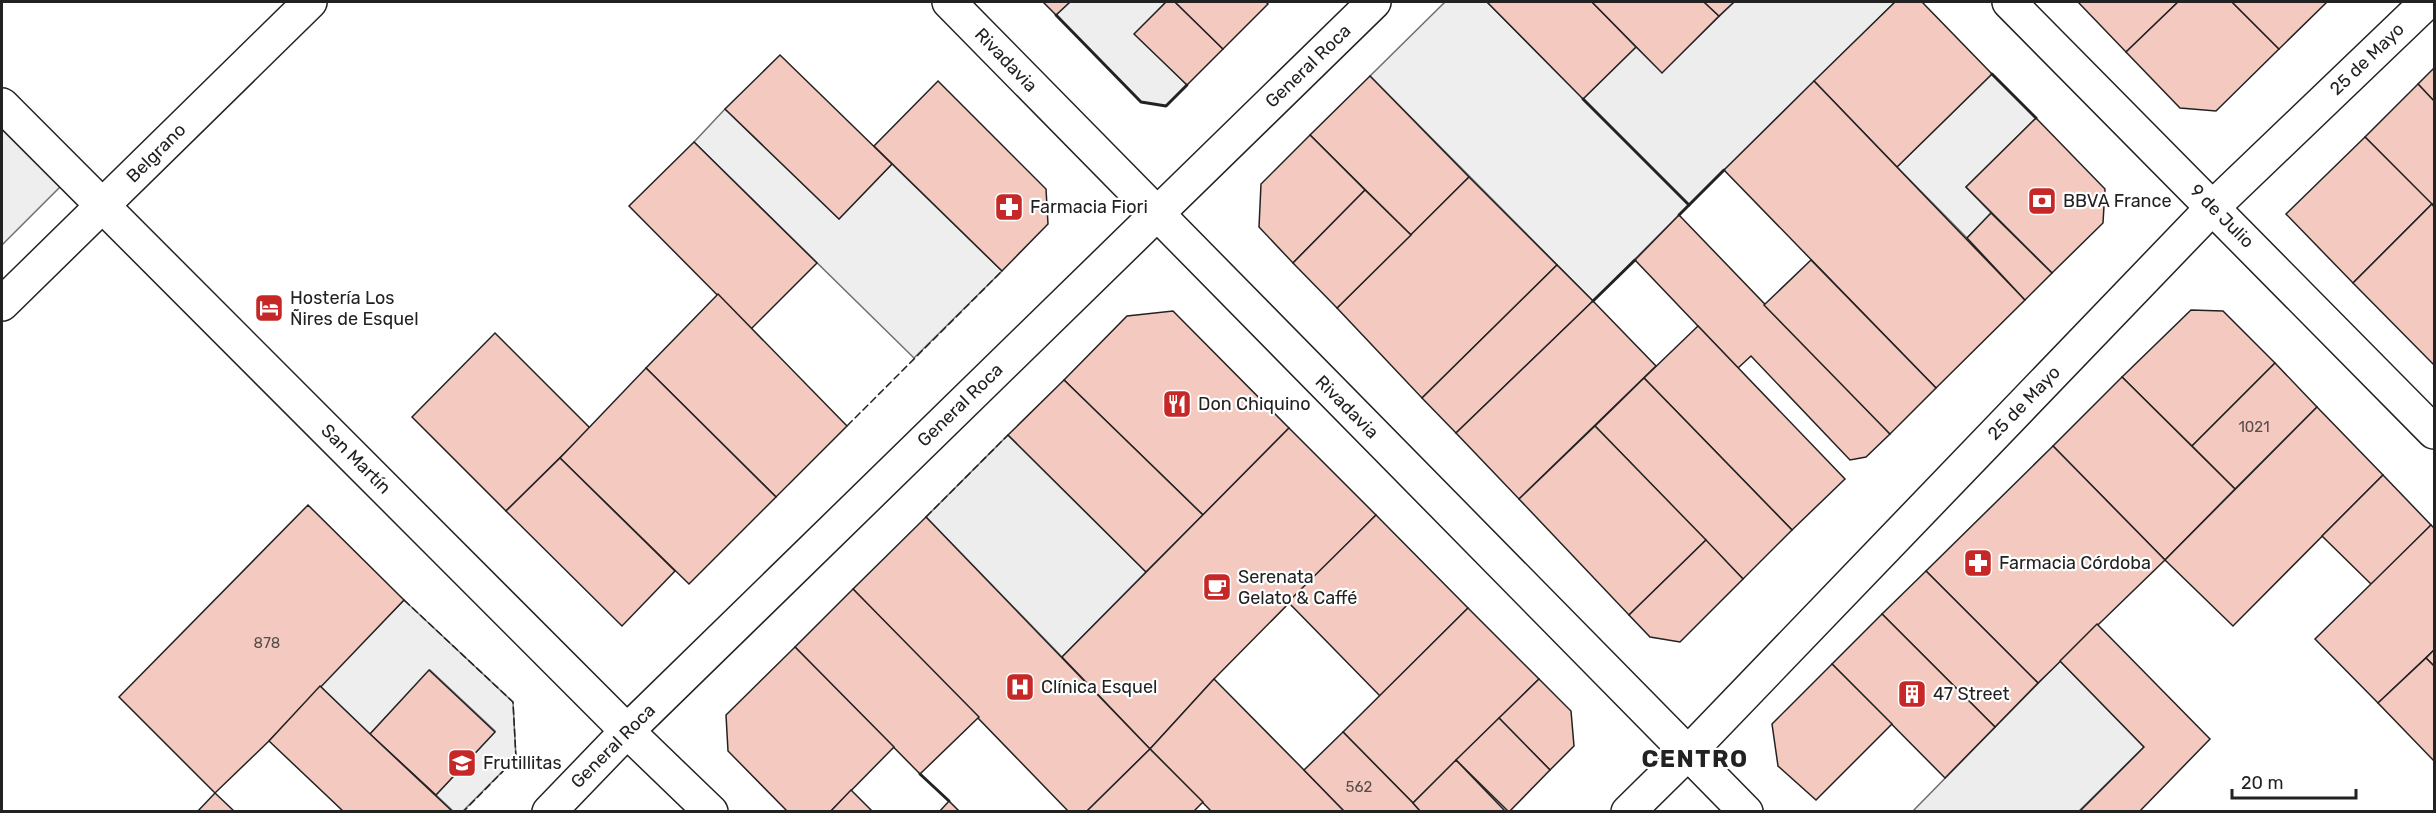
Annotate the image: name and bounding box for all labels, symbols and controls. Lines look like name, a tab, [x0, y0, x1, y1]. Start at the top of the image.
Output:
street label: 25 de Mayo	[2325, 18, 2409, 100]
street label: General Roca	[1261, 20, 1355, 112]
street label: Rivadavia	[970, 23, 1042, 97]
street label: Belgrano	[122, 119, 190, 187]
street label: 9 de Julio	[2185, 179, 2259, 253]
bank icon: BBVA France	[2026, 185, 2058, 217]
place label: BBVA France	[2063, 190, 2172, 212]
pharmacy icon: Farmacia Fiori	[993, 191, 1025, 223]
place label: Farmacia Fiori	[1030, 196, 1148, 218]
place label: Hostería Los Ñires de Esquel	[290, 287, 419, 330]
hotel icon: Hostería Los Ñires de Esquel	[253, 292, 285, 324]
street label: General Roca	[913, 359, 1007, 451]
street label: 25 de Mayo	[1983, 361, 2065, 445]
street label: Rivadavia	[1311, 371, 1383, 443]
restaurant icon: Don Chiquino	[1161, 388, 1193, 420]
place label: Don Chiquino	[1198, 393, 1311, 415]
house number: 1021	[2238, 418, 2270, 436]
street label: San Martín	[316, 419, 396, 499]
pharmacy icon: Farmacia Córdoba	[1962, 547, 1994, 579]
place label: Farmacia Córdoba	[1999, 552, 2151, 574]
place label: Serenata Gelato & Caffé	[1238, 566, 1357, 609]
cafe icon: Serenata Gelato & Caffé	[1201, 571, 1233, 603]
house number: 878	[254, 634, 280, 652]
hospital icon: Clínica Esquel	[1004, 671, 1036, 703]
place label: Clínica Esquel	[1041, 676, 1157, 698]
building icon: 47 Street	[1896, 678, 1928, 710]
place label: 47 Street	[1933, 683, 2010, 705]
street label: General Roca	[566, 699, 660, 793]
district label: CENTRO	[1641, 745, 1749, 773]
school or university icon: Frutillitas	[446, 747, 478, 779]
place label: Frutillitas	[483, 752, 562, 774]
scale bar	[2232, 762, 2356, 800]
text: 20 m	[2241, 772, 2283, 794]
house number: 562	[1346, 778, 1373, 796]

